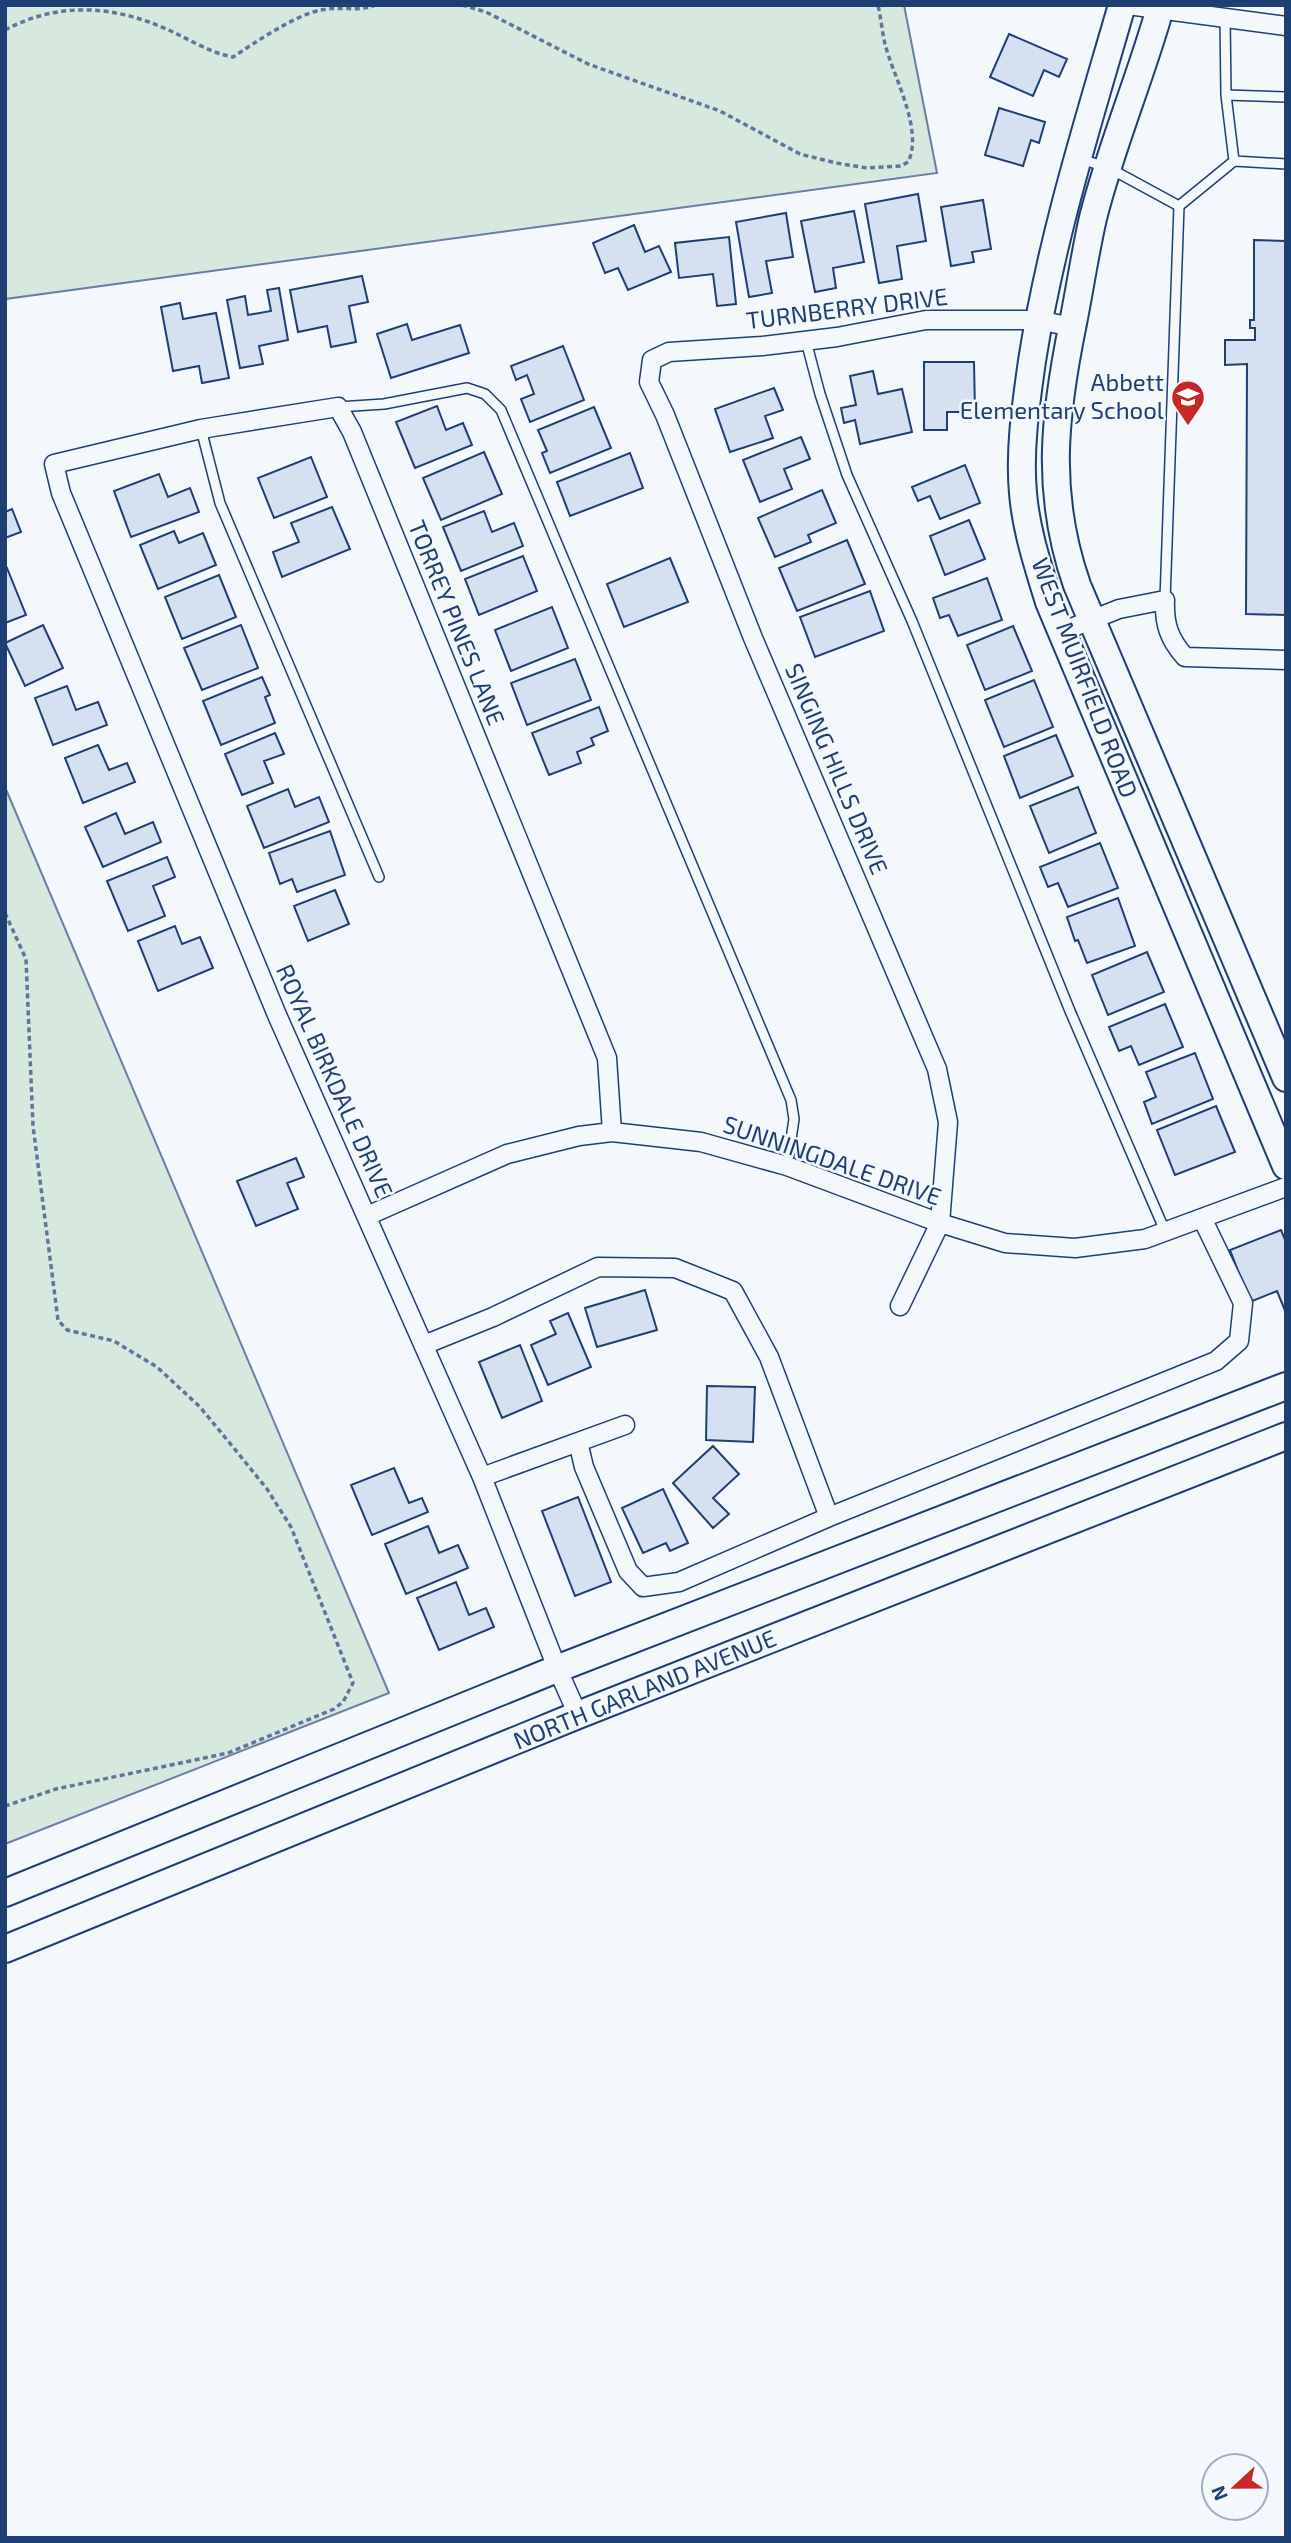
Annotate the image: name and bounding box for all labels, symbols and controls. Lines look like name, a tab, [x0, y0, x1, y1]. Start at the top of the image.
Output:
street label: TURNBERRY DRIVE	[744, 281, 949, 334]
place label: Abbett Elementary School	[960, 367, 1164, 424]
school or university icon: Abbett Elementary School	[1169, 378, 1207, 427]
street label: TORREY PINES LANE	[403, 516, 512, 729]
street label: WEST MUIRFIELD ROAD	[1026, 553, 1145, 801]
street label: SINGING HILLS DRIVE	[780, 659, 895, 878]
street label: ROYAL BIRKDALE DRIVE	[271, 959, 400, 1201]
street label: SUNNINGDALE DRIVE	[720, 1109, 945, 1211]
street label: NORTH GARLAND AVENUE	[509, 1623, 780, 1755]
north arrow	[1200, 2452, 1270, 2522]
text: N	[1206, 2483, 1232, 2504]

